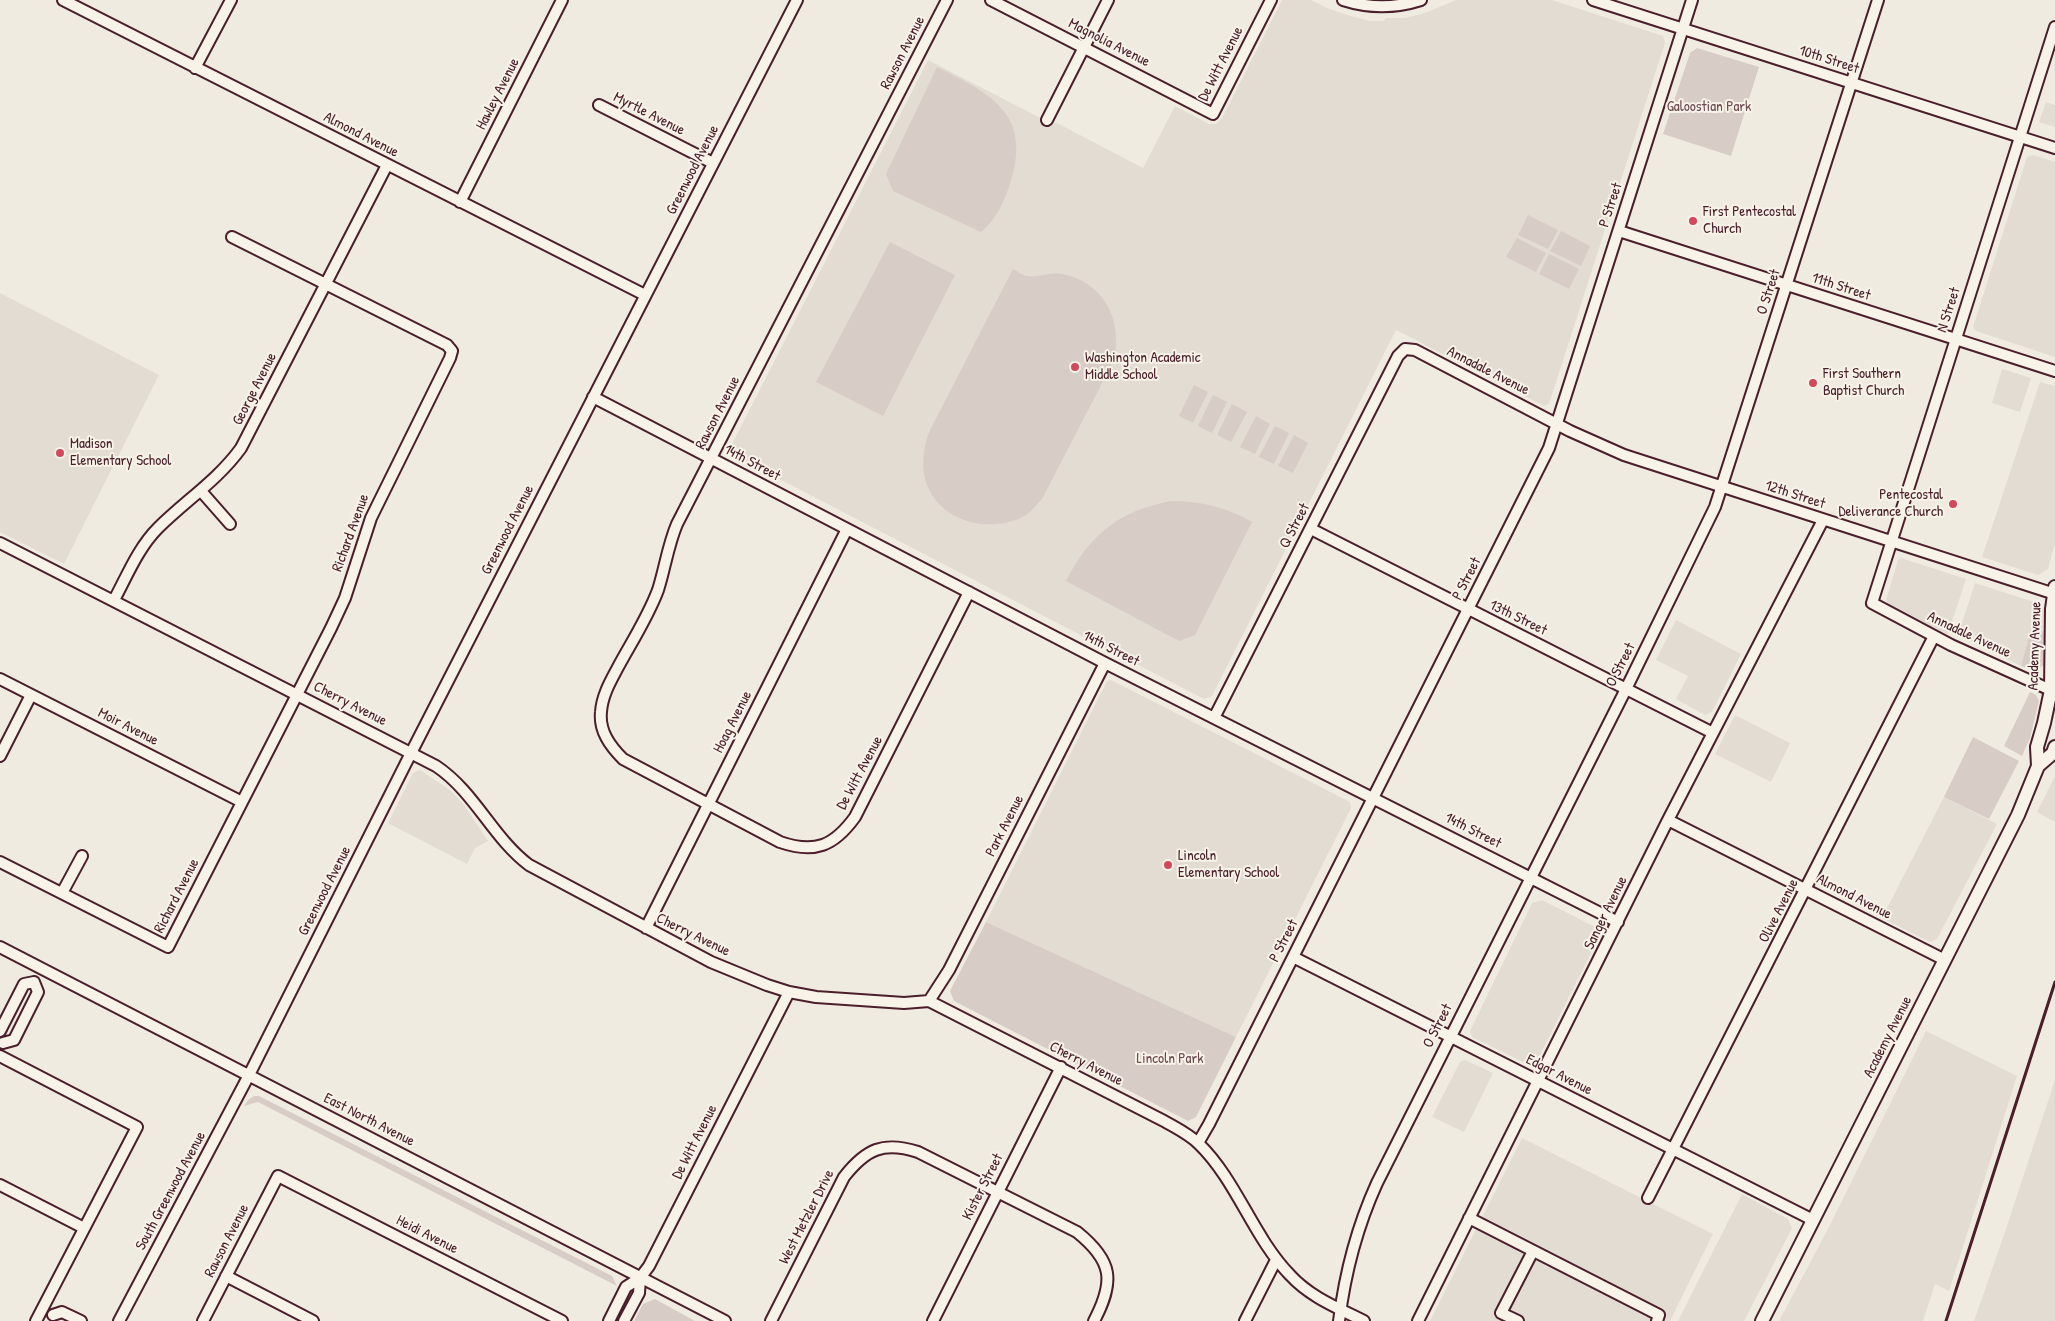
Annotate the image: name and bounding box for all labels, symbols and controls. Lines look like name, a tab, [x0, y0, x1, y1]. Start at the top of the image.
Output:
street label: Rawson Avenue	[877, 13, 929, 93]
street label: Magnolia Avenue	[1065, 15, 1153, 71]
street label: De Witt Avenue	[1195, 24, 1247, 104]
street label: 10th Street	[1797, 42, 1861, 78]
street label: Hawley Avenue	[472, 55, 524, 133]
street label: Myrtle Avenue	[610, 88, 688, 140]
park label: Galoostian Park	[1667, 98, 1751, 116]
street label: Almond Avenue	[321, 108, 401, 162]
street label: Greenwood Avenue	[663, 122, 723, 218]
street label: P Street	[1595, 181, 1627, 229]
place label: First Pentecostal Church	[1703, 203, 1796, 238]
marker: First Pentecostal Church	[1687, 215, 1699, 227]
street label: O Street	[1753, 267, 1785, 317]
street label: 11th Street	[1809, 269, 1873, 305]
street label: N Street	[1933, 285, 1965, 335]
street label: Annadale Avenue	[1444, 343, 1532, 399]
place label: Washington Academic Middle School	[1085, 349, 1201, 384]
street label: George Avenue	[229, 350, 281, 428]
marker: Washington Academic Middle School	[1069, 361, 1081, 373]
place label: First Southern Baptist Church	[1823, 365, 1904, 400]
street label: Rawson Avenue	[692, 373, 744, 453]
marker: First Southern Baptist Church	[1807, 377, 1819, 389]
place label: Madison Elementary School	[70, 435, 171, 470]
street label: 14th Street	[721, 441, 783, 485]
marker: Madison Elementary School	[54, 447, 66, 459]
street label: 12th Street	[1763, 477, 1827, 513]
street label: Greenwood Avenue	[478, 482, 538, 578]
place label: Pentecostal Deliverance Church	[1838, 486, 1943, 521]
street label: Richard Avenue	[329, 492, 373, 574]
marker: Pentecostal Deliverance Church	[1947, 498, 1959, 510]
street label: Q Street	[1276, 500, 1314, 552]
street label: P Street	[1449, 555, 1485, 603]
street label: 13th Street	[1486, 596, 1550, 640]
street label: Academy Avenue	[2024, 601, 2046, 691]
street label: Annadale Avenue	[1924, 608, 2014, 662]
street label: 14th Street	[1080, 627, 1142, 671]
street label: O Street	[1602, 640, 1640, 690]
street label: Cherry Avenue	[310, 678, 390, 730]
street label: Hoag Avenue	[710, 688, 756, 756]
street label: Moir Avenue	[95, 704, 161, 750]
street label: De Witt Avenue	[833, 733, 887, 813]
street label: Park Avenue	[982, 792, 1028, 860]
street label: 14th Street	[1442, 809, 1504, 853]
street label: Greenwood Avenue	[295, 843, 355, 939]
place label: Lincoln Elementary School	[1178, 847, 1279, 882]
street label: Richard Avenue	[151, 856, 203, 936]
marker: Lincoln Elementary School	[1162, 859, 1174, 871]
street label: Almond Avenue	[1814, 870, 1894, 924]
street label: Sanger Avenue	[1580, 873, 1632, 953]
street label: Olive Avenue	[1755, 876, 1803, 946]
street label: Cherry Avenue	[653, 909, 733, 961]
street label: P Street	[1266, 917, 1302, 965]
street label: Academy Avenue	[1860, 993, 1916, 1081]
street label: O Street	[1419, 1001, 1457, 1051]
street label: Cherry Avenue	[1046, 1038, 1126, 1090]
park label: Lincoln Park	[1137, 1050, 1203, 1068]
street label: Edgar Avenue	[1523, 1051, 1595, 1099]
street label: East North Avenue	[321, 1089, 417, 1151]
street label: De Witt Avenue	[669, 1102, 721, 1182]
street label: South Greenwood Avenue	[132, 1129, 210, 1253]
street label: Kister Street	[959, 1151, 1007, 1223]
street label: West Metzler Drive	[775, 1167, 839, 1267]
street label: Rawson Avenue	[201, 1201, 253, 1281]
street label: Heidi Avenue	[393, 1212, 461, 1258]

